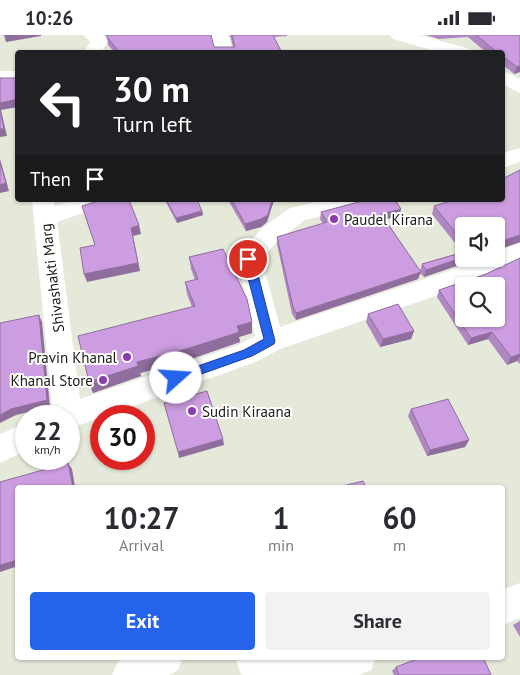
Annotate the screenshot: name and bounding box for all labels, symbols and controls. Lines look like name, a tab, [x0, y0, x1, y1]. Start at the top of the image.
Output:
text: 10:26	[25, 6, 73, 30]
text: 30 m	[113, 66, 190, 112]
icon: left	[30, 70, 95, 135]
text: Turn left	[113, 110, 192, 138]
icon: arrive	[81, 165, 109, 193]
text: Then	[30, 167, 71, 191]
place label: Paudel Kirana	[344, 210, 433, 229]
marker: Paudel Kirana	[328, 213, 340, 225]
map controls	[455, 217, 505, 327]
button: sound	[455, 217, 505, 267]
street label: Shivashakti Marg	[36, 222, 68, 334]
pin	[227, 238, 269, 280]
icon: arrive	[234, 245, 262, 273]
button: search	[455, 277, 505, 327]
place label: Pravin Khanal	[28, 348, 118, 367]
marker: Pravin Khanal	[121, 351, 133, 363]
position arrow	[149, 351, 201, 403]
place label: Khanal Store	[11, 371, 93, 390]
marker: Khanal Store	[97, 374, 109, 386]
place label: Sudin Kiraana	[202, 402, 291, 421]
speed limit sign: 30	[90, 405, 155, 470]
marker: Sudin Kiraana	[186, 405, 198, 417]
text: 22	[33, 415, 62, 447]
text: km/h	[34, 442, 61, 457]
text: 10:27	[103, 498, 180, 537]
text: 1	[273, 498, 290, 537]
text: 60	[382, 498, 417, 537]
text: Arrival	[119, 535, 164, 555]
text: min	[268, 535, 294, 555]
text: m	[393, 535, 406, 555]
button: Exit	[30, 592, 255, 650]
button: Share	[265, 592, 490, 650]

